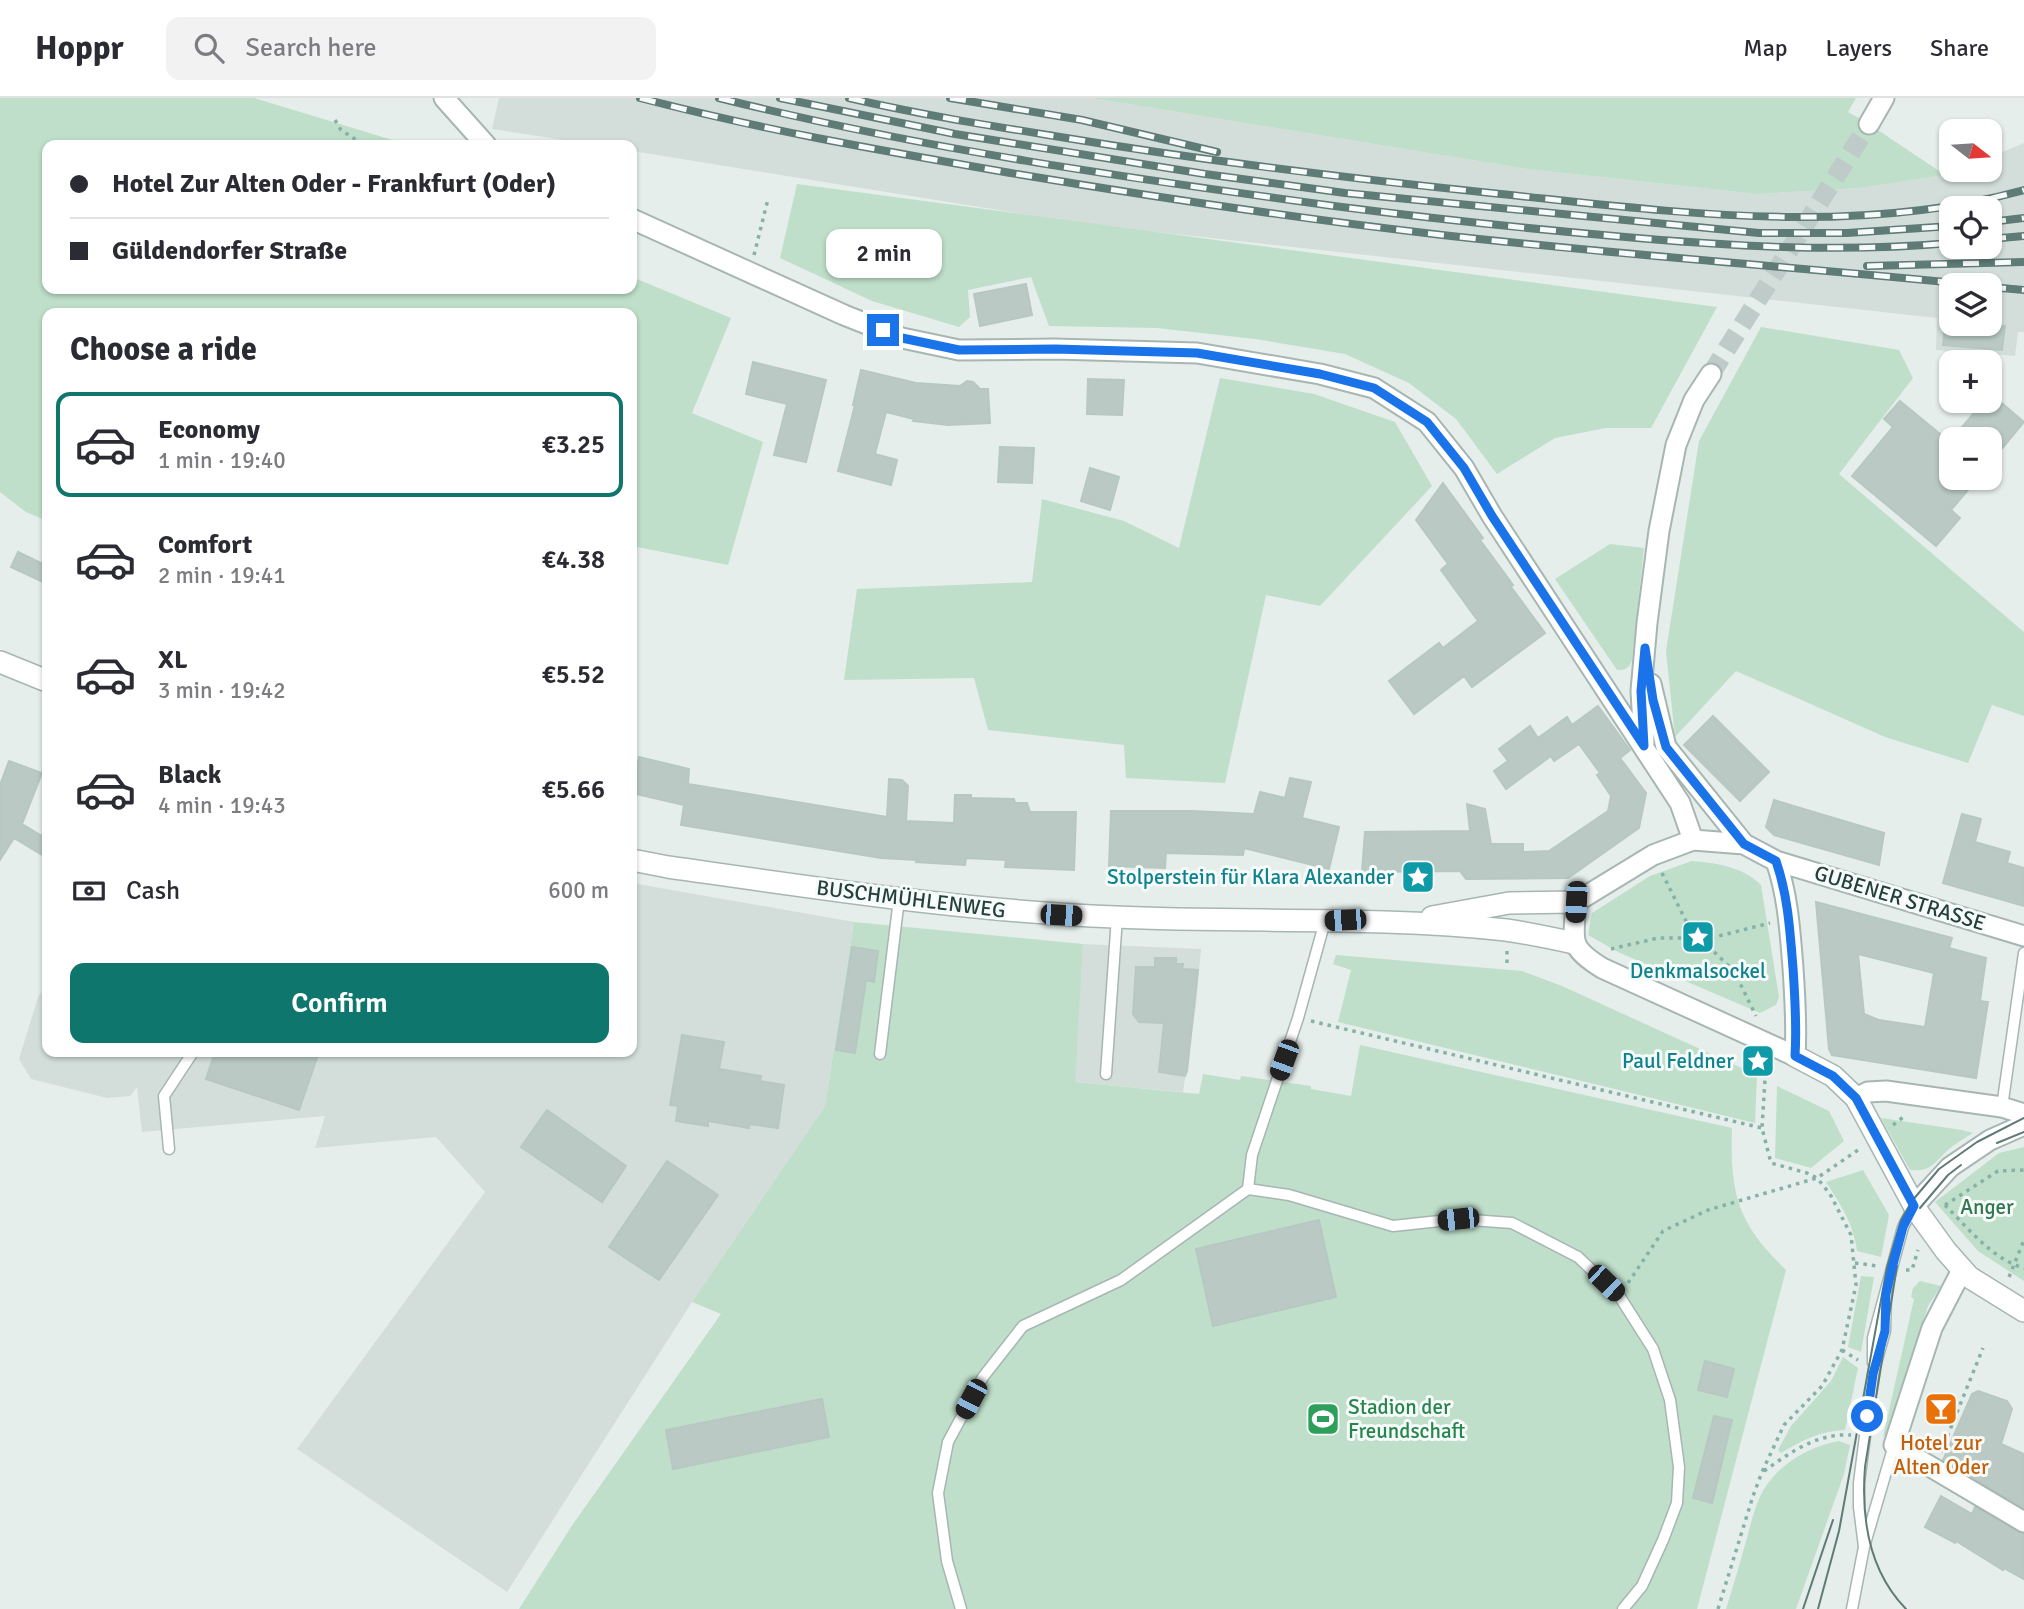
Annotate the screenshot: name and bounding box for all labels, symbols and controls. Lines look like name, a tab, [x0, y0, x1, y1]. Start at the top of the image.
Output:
search box	[166, 17, 656, 80]
text: Hoppr	[35, 28, 124, 69]
icon: search	[190, 29, 228, 67]
text: Search here	[246, 32, 377, 64]
text: Map	[1743, 33, 1788, 63]
text: Layers	[1826, 33, 1892, 63]
text: Share	[1930, 33, 1989, 63]
north arrow	[1939, 119, 2002, 182]
map controls	[1939, 119, 2002, 490]
text: Hotel Zur Alten Oder - Frankfurt (Oder)	[112, 168, 556, 200]
button: locate	[1939, 196, 2002, 259]
callout: 2 min	[825, 229, 941, 278]
text: Güldendorfer Straße	[112, 235, 347, 267]
text: 2 min	[856, 239, 912, 268]
button: layers	[1939, 273, 2002, 336]
route end	[867, 314, 899, 346]
text: Choose a ride	[70, 330, 257, 369]
button: +	[1939, 350, 2002, 413]
icon: car	[74, 413, 137, 476]
text: Economy	[158, 414, 260, 446]
button: −	[1939, 427, 2002, 490]
text: €3.25	[542, 429, 605, 461]
text: 1 min · 19:40	[158, 446, 286, 475]
icon: car	[74, 528, 137, 591]
text: Comfort	[158, 529, 252, 561]
text: €4.38	[542, 544, 605, 576]
text: 2 min · 19:41	[158, 561, 286, 590]
icon: car	[74, 643, 137, 706]
text: XL	[158, 644, 188, 676]
text: €5.52	[542, 659, 605, 691]
text: 3 min · 19:42	[158, 676, 286, 705]
icon: car	[74, 758, 137, 821]
text: Black	[158, 759, 221, 791]
text: €5.66	[542, 774, 605, 806]
text: 4 min · 19:43	[158, 791, 286, 820]
place icon: Stolperstein für Klara Alexander	[1399, 858, 1437, 896]
street label: GUBENER STRASSE	[1811, 860, 1989, 936]
place label: Stolperstein für Klara Alexander	[1107, 864, 1394, 890]
icon: cash	[70, 872, 108, 910]
text: Cash	[126, 875, 180, 907]
street label: BUSCHMÜHLENWEG	[815, 875, 1007, 923]
text: 600 m	[548, 876, 609, 905]
car	[1565, 880, 1588, 924]
car	[1040, 903, 1083, 927]
car	[1324, 908, 1367, 932]
place icon: Denkmalsockel	[1679, 918, 1717, 956]
place label: Denkmalsockel	[1630, 958, 1766, 984]
button: Confirm	[70, 963, 609, 1043]
car	[1267, 1037, 1302, 1083]
place icon: Paul Feldner	[1739, 1042, 1777, 1080]
place label: Paul Feldner	[1622, 1048, 1734, 1074]
park label: Anger	[1960, 1194, 2014, 1220]
car	[1437, 1206, 1480, 1232]
car	[1584, 1261, 1629, 1305]
car	[952, 1376, 991, 1422]
bar icon: Hotel zur Alten Oder	[1922, 1390, 1960, 1428]
place label: Stadion der Freundschaft	[1348, 1394, 1466, 1444]
sports icon: Stadion der Freundschaft	[1304, 1400, 1342, 1438]
route start	[1851, 1400, 1883, 1432]
place label: Hotel zur Alten Oder	[1893, 1430, 1989, 1480]

